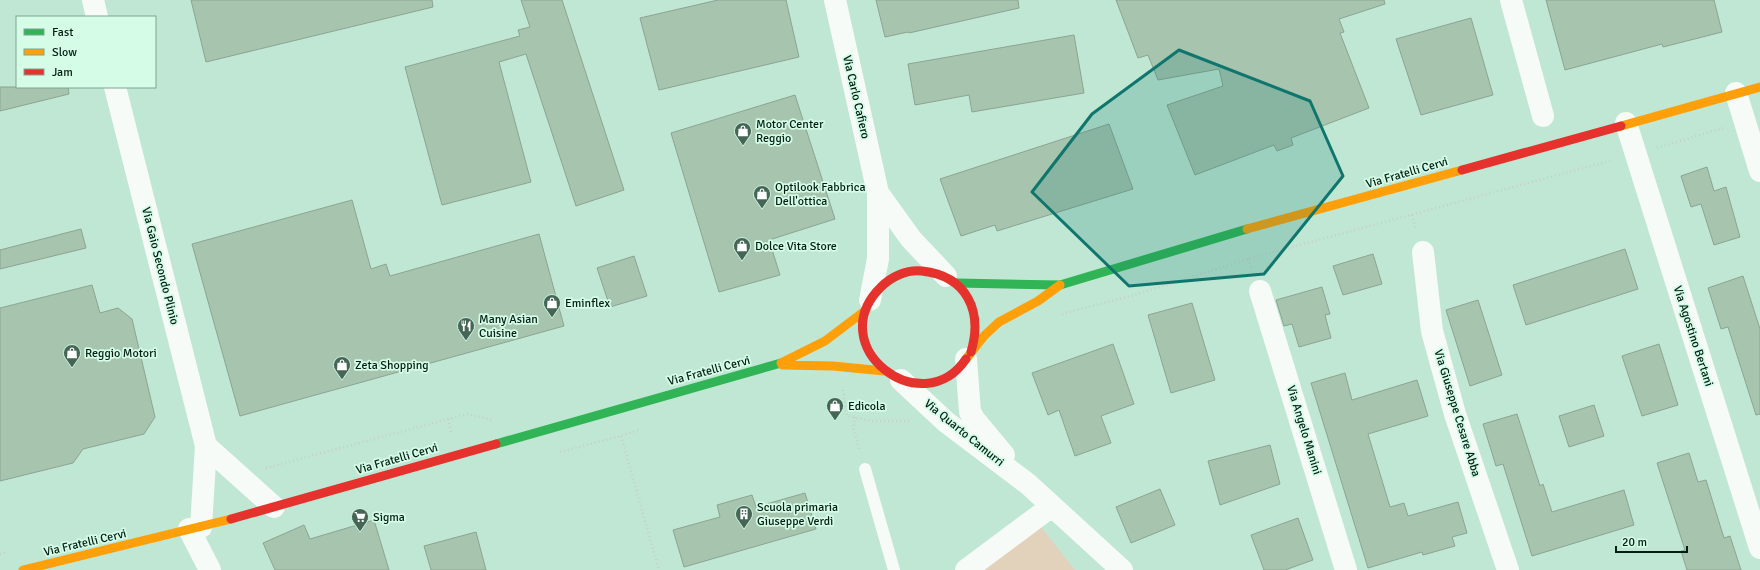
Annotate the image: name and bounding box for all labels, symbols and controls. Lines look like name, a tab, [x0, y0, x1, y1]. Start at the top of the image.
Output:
legend	[16, 16, 156, 88]
text: Fast	[52, 25, 73, 40]
text: Slow	[52, 45, 77, 60]
street label: Via Carlo Cafiero	[839, 54, 873, 140]
text: Jam	[52, 65, 73, 80]
place label: Motor Center Reggio	[756, 117, 824, 146]
shop icon: Motor Center Reggio	[733, 121, 753, 146]
street label: Via Fratelli Cervi	[1364, 154, 1450, 192]
place label: Optilook Fabbrica Dell'ottica	[775, 180, 866, 209]
shop icon: Optilook Fabbrica Dell'ottica	[752, 184, 772, 209]
street label: Via Gaio Secondo Plinio	[138, 206, 182, 326]
shop icon: Dolce Vita Store	[732, 236, 752, 261]
place label: Dolce Vita Store	[755, 239, 837, 254]
street label: Via Agostino Bertani	[1670, 284, 1716, 388]
shop icon: Eminflex	[542, 293, 562, 318]
place label: Eminflex	[565, 296, 610, 311]
place label: Many Asian Cuisine	[479, 312, 538, 341]
restaurant icon: Many Asian Cuisine	[456, 316, 476, 341]
shop icon: Reggio Motori	[62, 343, 82, 368]
place label: Reggio Motori	[85, 346, 157, 361]
street label: Via Giuseppe Cesare Abba	[1430, 347, 1484, 479]
street label: Via Fratelli Cervi	[666, 353, 752, 389]
shop icon: Zeta Shopping	[332, 355, 352, 380]
place label: Zeta Shopping	[355, 358, 429, 373]
street label: Via Angelo Manini	[1283, 383, 1325, 477]
shop icon: Edicola	[825, 396, 845, 421]
street label: Via Quarto Camurri	[921, 396, 1007, 470]
place label: Edicola	[848, 399, 886, 414]
street label: Via Fratelli Cervi	[354, 440, 440, 478]
place label: Scuola primaria Giuseppe Verdi	[757, 500, 838, 529]
building icon: Scuola primaria Giuseppe Verdi	[734, 504, 754, 529]
supermarket icon: Sigma	[350, 507, 370, 532]
place label: Sigma	[373, 510, 405, 525]
street label: Via Fratelli Cervi	[42, 526, 128, 560]
scale bar	[1616, 528, 1687, 554]
text: 20 m	[1622, 535, 1647, 550]

